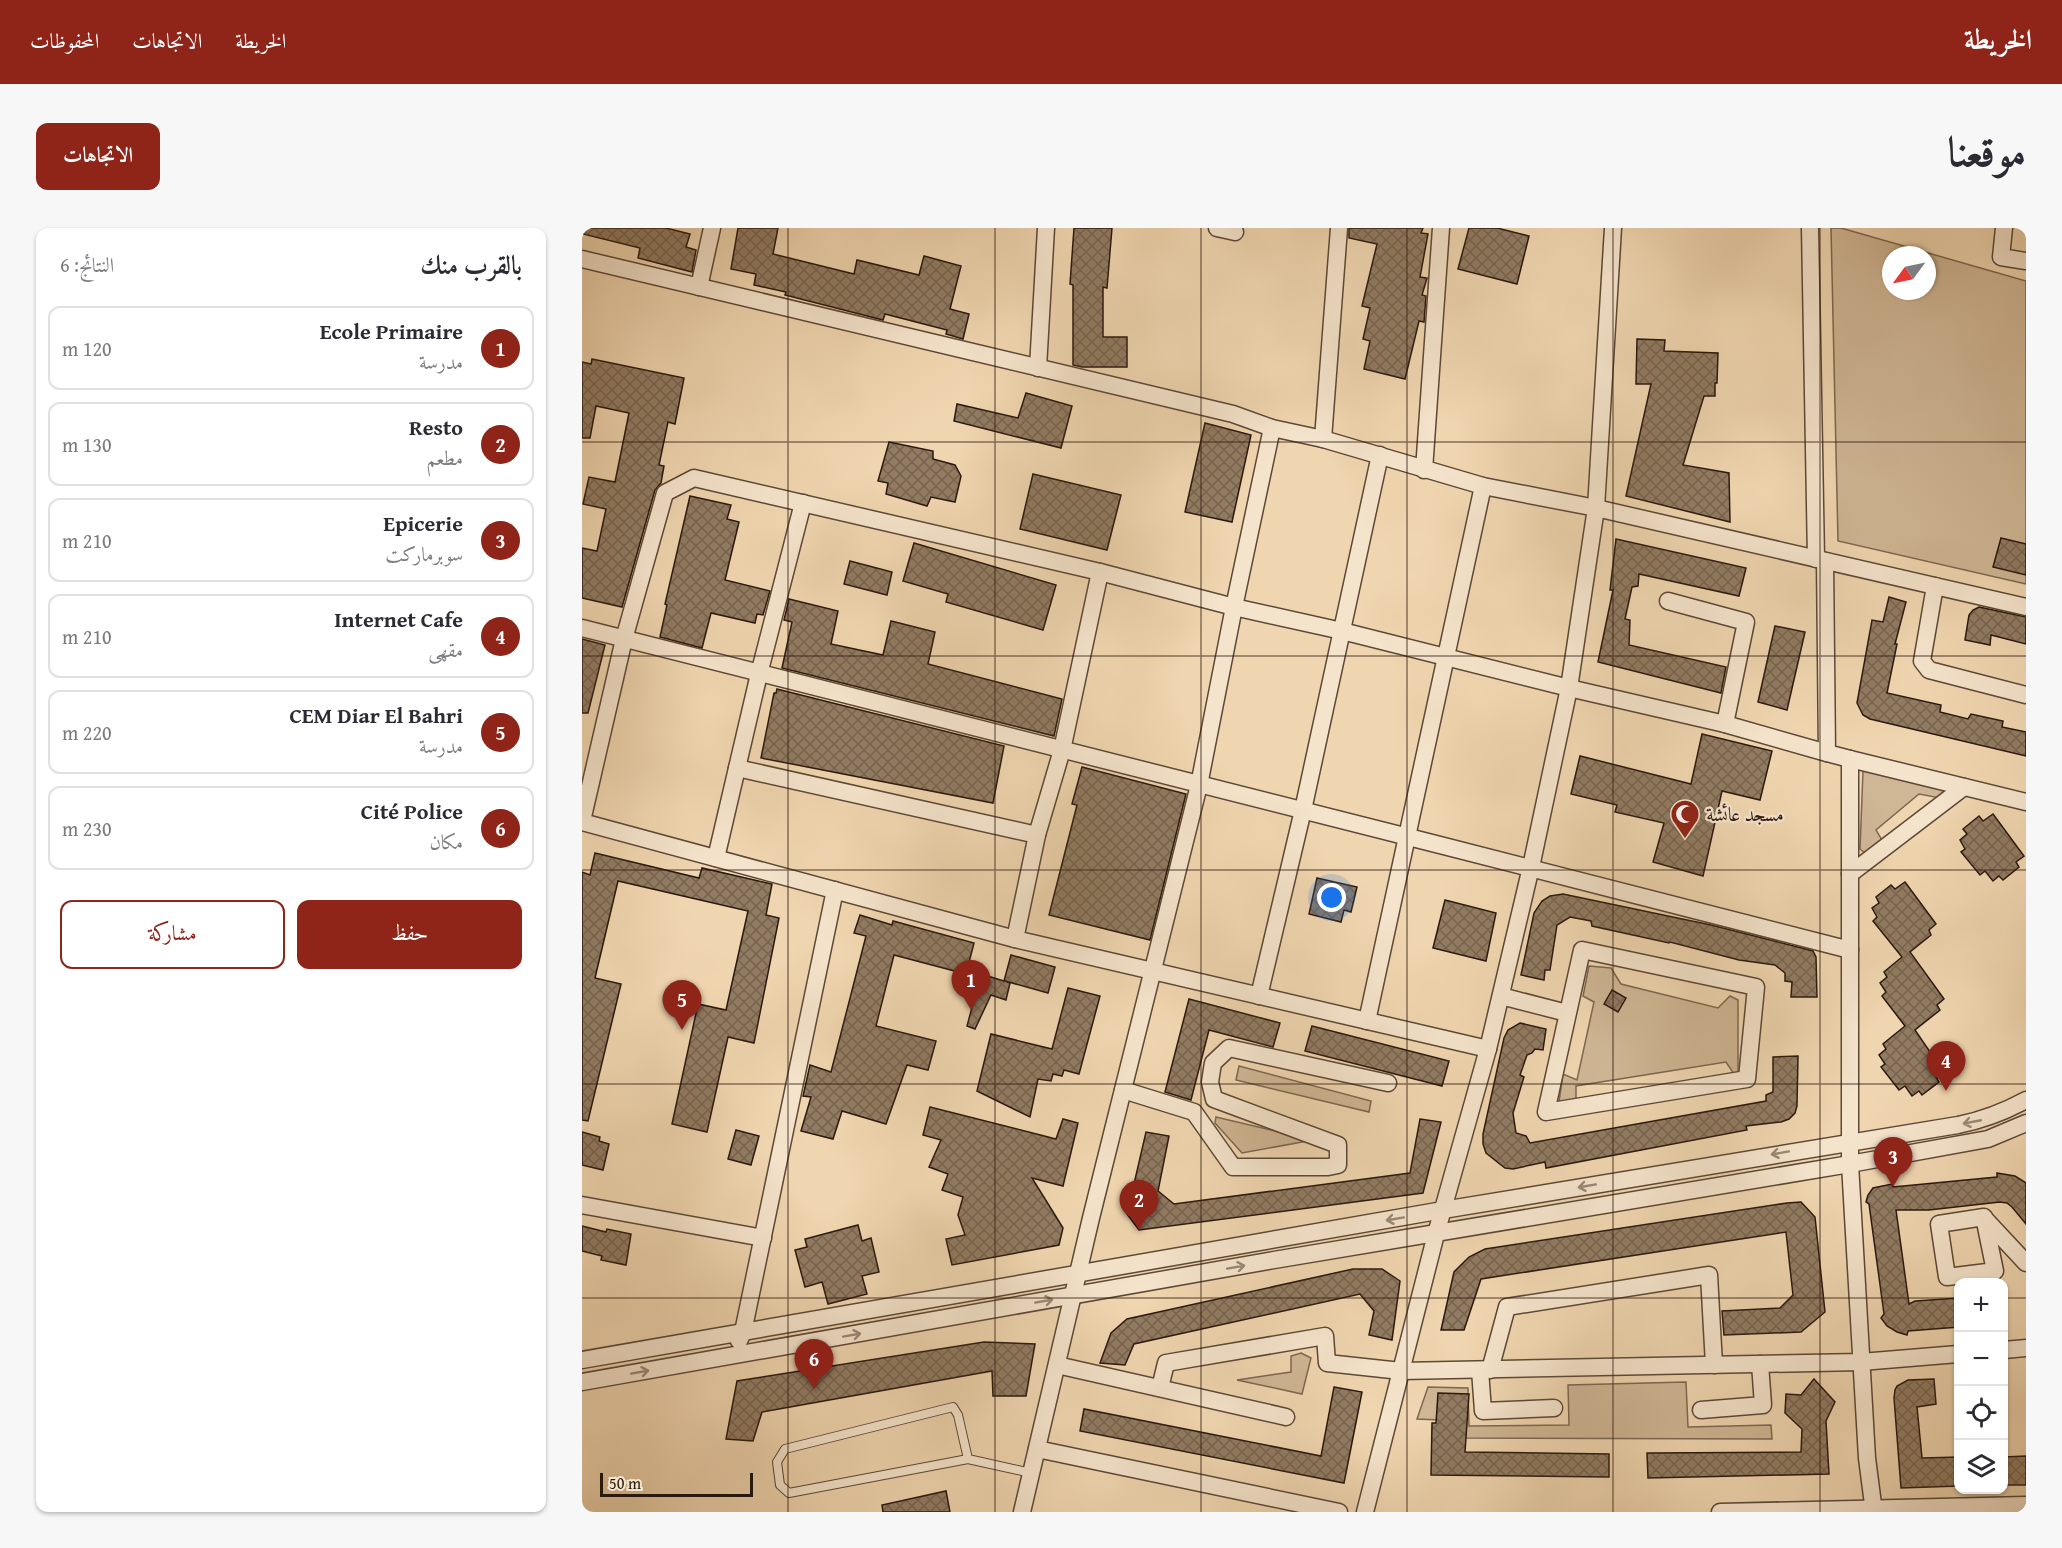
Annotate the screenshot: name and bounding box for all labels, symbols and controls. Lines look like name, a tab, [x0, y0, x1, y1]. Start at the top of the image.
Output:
text: الخريطة	[1964, 18, 2032, 59]
text: المحفوظات	[30, 25, 99, 56]
text: الاتجاهات	[132, 25, 202, 56]
text: الخريطة	[235, 25, 286, 56]
text: موقعنا	[1948, 120, 2026, 181]
button: الاتجاهات	[36, 123, 160, 190]
text: بالقرب منك	[420, 245, 522, 284]
north arrow	[1882, 246, 1936, 300]
text: النتائج: 6	[60, 250, 114, 279]
text: Ecole Primaire	[320, 315, 463, 347]
text: 120 m	[62, 334, 112, 363]
text: 1	[495, 334, 506, 363]
text: مدرسة	[419, 347, 463, 376]
text: Resto	[409, 411, 463, 443]
text: 130 m	[62, 430, 112, 459]
text: 2	[495, 430, 506, 459]
text: مطعم	[426, 443, 463, 472]
text: Epicerie	[383, 507, 463, 539]
text: 210 m	[62, 526, 112, 555]
text: 3	[495, 526, 506, 555]
text: سوبرماركت	[385, 539, 463, 568]
text: Internet Cafe	[334, 603, 463, 635]
text: 210 m	[62, 622, 112, 651]
text: 4	[495, 622, 506, 651]
text: مقهى	[428, 635, 463, 664]
text: CEM Diar El Bahri	[289, 699, 463, 731]
text: 220 m	[62, 718, 112, 747]
text: 5	[495, 718, 506, 747]
text: مدرسة	[419, 731, 463, 760]
text: Cité Police	[361, 795, 463, 827]
mosque icon: مسجد عائشة	[1669, 798, 1701, 840]
place label: مسجد عائشة	[1706, 799, 1784, 828]
text: 230 m	[62, 814, 112, 843]
text: 6	[495, 814, 506, 843]
text: مكان	[429, 827, 463, 856]
your location	[1317, 883, 1346, 912]
button: مشاركة	[60, 900, 285, 969]
button: حفظ	[297, 900, 522, 969]
pin: 1	[952, 960, 990, 1010]
pin: 5	[662, 980, 702, 1030]
pin: 4	[1926, 1042, 1966, 1091]
one-way arrow	[1963, 1117, 1982, 1128]
pin: 3	[1874, 1138, 1912, 1187]
one-way arrow	[1770, 1148, 1790, 1159]
pin: 2	[1120, 1180, 1158, 1230]
one-way arrow	[1578, 1181, 1598, 1192]
one-way arrow	[1386, 1214, 1406, 1225]
one-way arrow	[1226, 1261, 1246, 1272]
map controls	[1954, 1278, 2008, 1494]
button: +	[1954, 1278, 2008, 1332]
one-way arrow	[1034, 1295, 1054, 1306]
one-way arrow	[842, 1329, 862, 1340]
button: −	[1954, 1332, 2008, 1386]
pin: 6	[794, 1340, 834, 1389]
one-way arrow	[629, 1366, 649, 1377]
button: locate	[1954, 1386, 2008, 1440]
button: layers	[1954, 1440, 2008, 1494]
scale bar	[600, 1470, 753, 1498]
text: 50 m	[609, 1471, 641, 1495]

